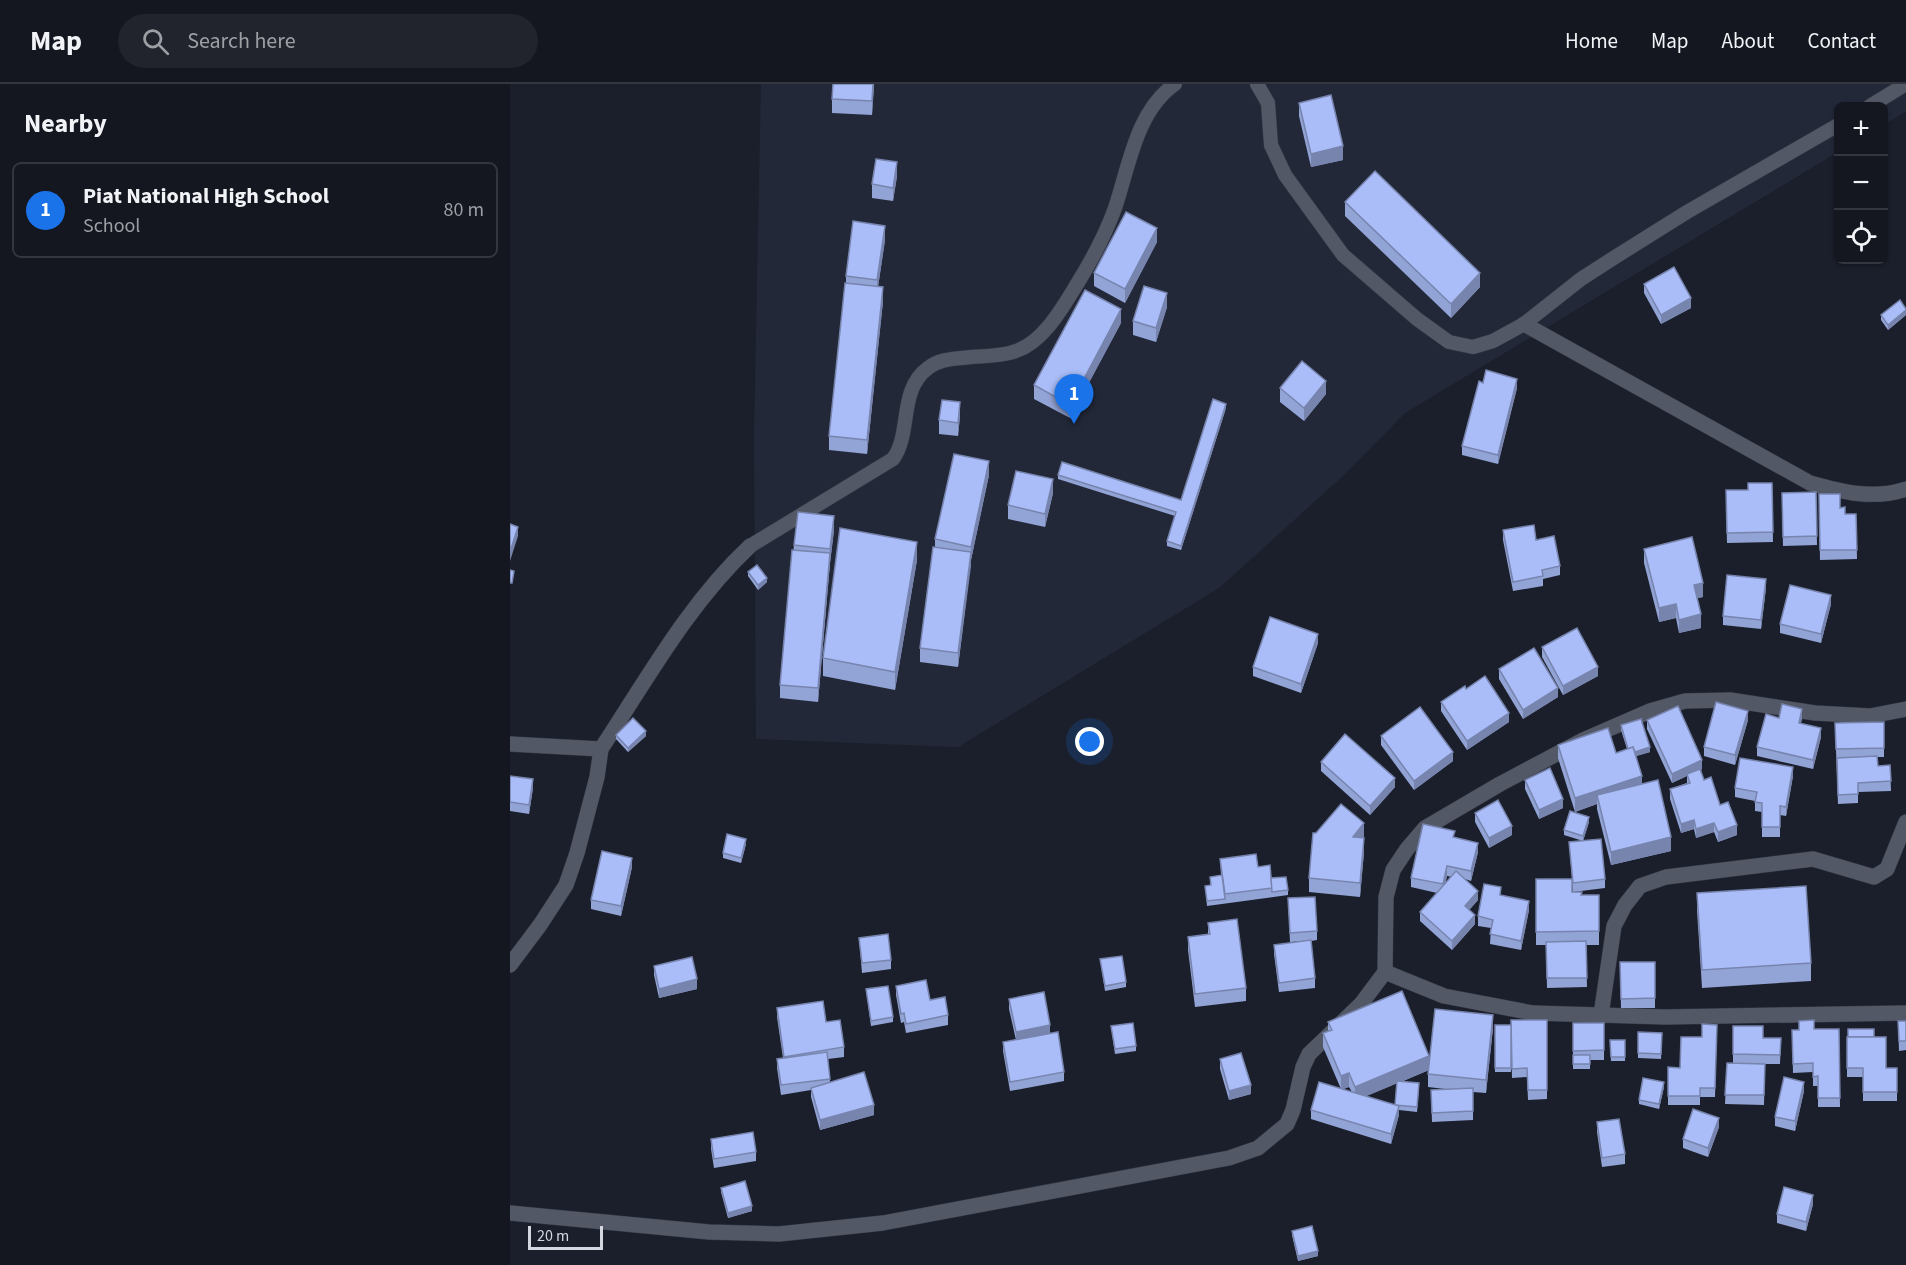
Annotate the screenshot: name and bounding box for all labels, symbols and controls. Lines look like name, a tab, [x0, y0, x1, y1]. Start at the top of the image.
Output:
search box	[118, 14, 538, 68]
text: Map	[30, 21, 82, 61]
icon: search	[139, 25, 172, 58]
text: Search here	[187, 25, 296, 57]
text: Home	[1565, 26, 1618, 56]
text: Map	[1651, 26, 1689, 56]
text: About	[1722, 26, 1774, 56]
text: Contact	[1807, 26, 1876, 56]
map controls	[1834, 102, 1888, 264]
button: +	[1834, 102, 1888, 156]
text: Nearby	[24, 105, 107, 142]
button: −	[1834, 156, 1888, 210]
text: Piat National High School	[83, 180, 329, 212]
text: 1	[40, 196, 51, 224]
text: 80 m	[444, 196, 484, 224]
button: locate	[1834, 210, 1888, 264]
text: School	[83, 212, 140, 240]
pin: 1	[1054, 374, 1094, 424]
your location	[1075, 727, 1104, 756]
scale bar	[528, 1223, 603, 1250]
text: 20 m	[537, 1225, 569, 1247]

